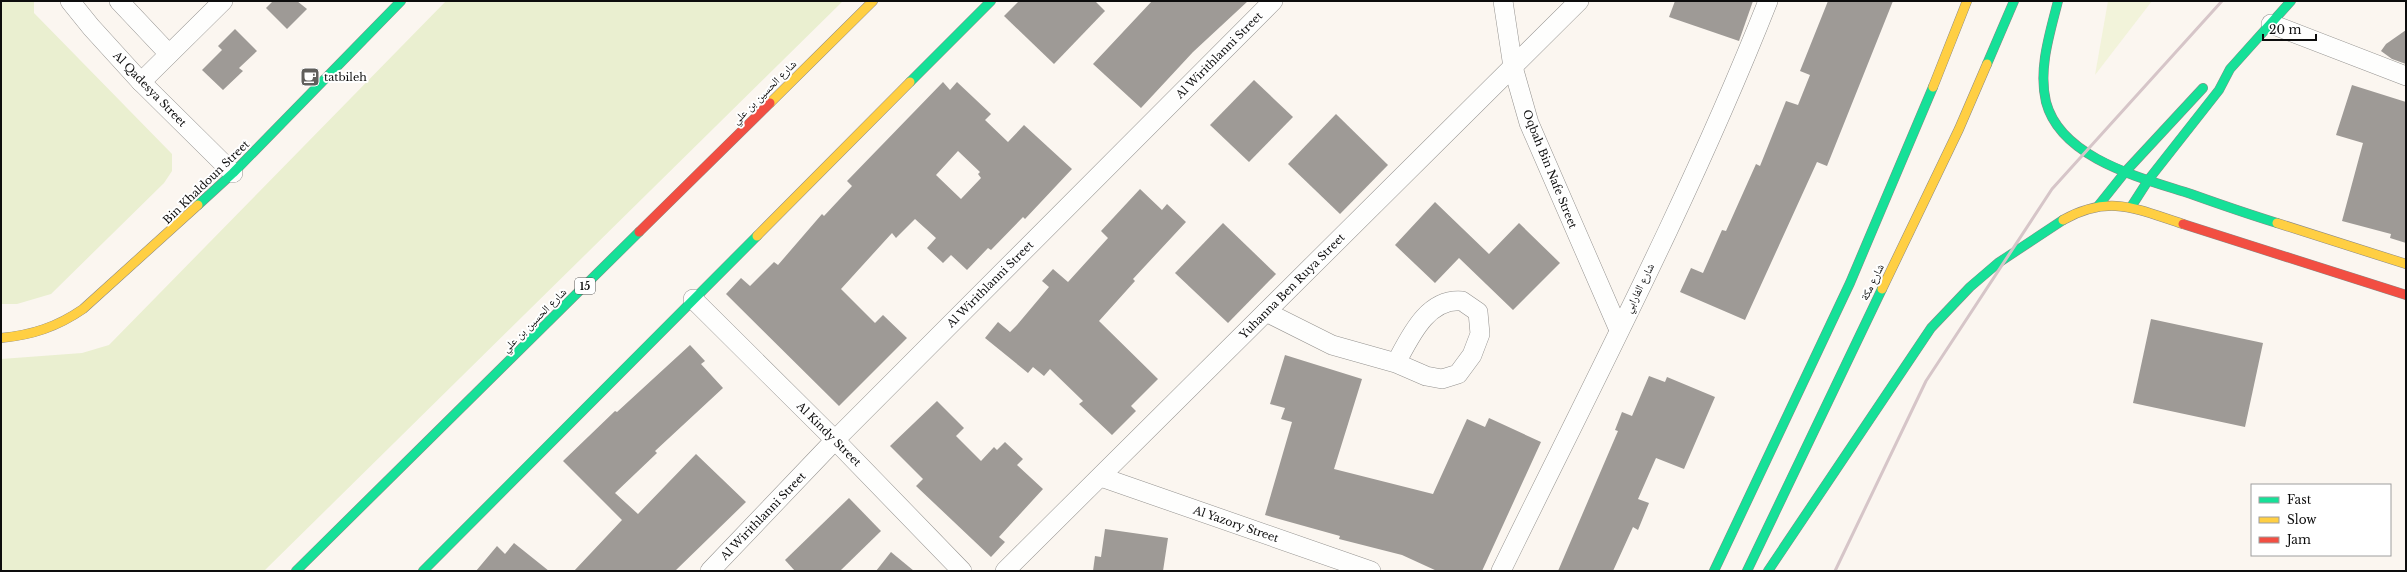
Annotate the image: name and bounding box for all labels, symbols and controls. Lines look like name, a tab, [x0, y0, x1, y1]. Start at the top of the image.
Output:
street label: Al Wirithlanni Street	[1172, 8, 1266, 102]
scale bar	[2263, 16, 2316, 42]
text: 20 m	[2269, 22, 2301, 37]
street label: Al Qadesya Street	[110, 48, 190, 130]
street label: شارع الحسين بن علي	[729, 57, 800, 128]
cafe icon: tatbileh	[299, 66, 321, 88]
place label: tatbileh	[324, 70, 367, 84]
street label: Oqbah Bin Nafe Street	[1520, 107, 1581, 231]
street label: Bin Khaldoun Street	[160, 137, 253, 227]
street label: Yuhanna Ben Ruya Street	[1236, 230, 1348, 342]
street label: Al Wirithlanni Street	[943, 237, 1037, 331]
street label: شارع الفارابي	[1621, 261, 1659, 316]
street label: شارع مكة	[1857, 261, 1887, 303]
road number: 15	[575, 278, 595, 294]
street label: شارع الحسين بن علي	[499, 285, 570, 356]
street label: Al Kindy Street	[793, 398, 865, 470]
street label: Al Wirithlanni Street	[717, 468, 809, 564]
legend	[2251, 484, 2391, 556]
text: Fast	[2287, 492, 2312, 507]
street label: Al Yazory Street	[1191, 503, 1281, 545]
text: Slow	[2287, 512, 2317, 527]
text: Jam	[2285, 532, 2311, 547]

